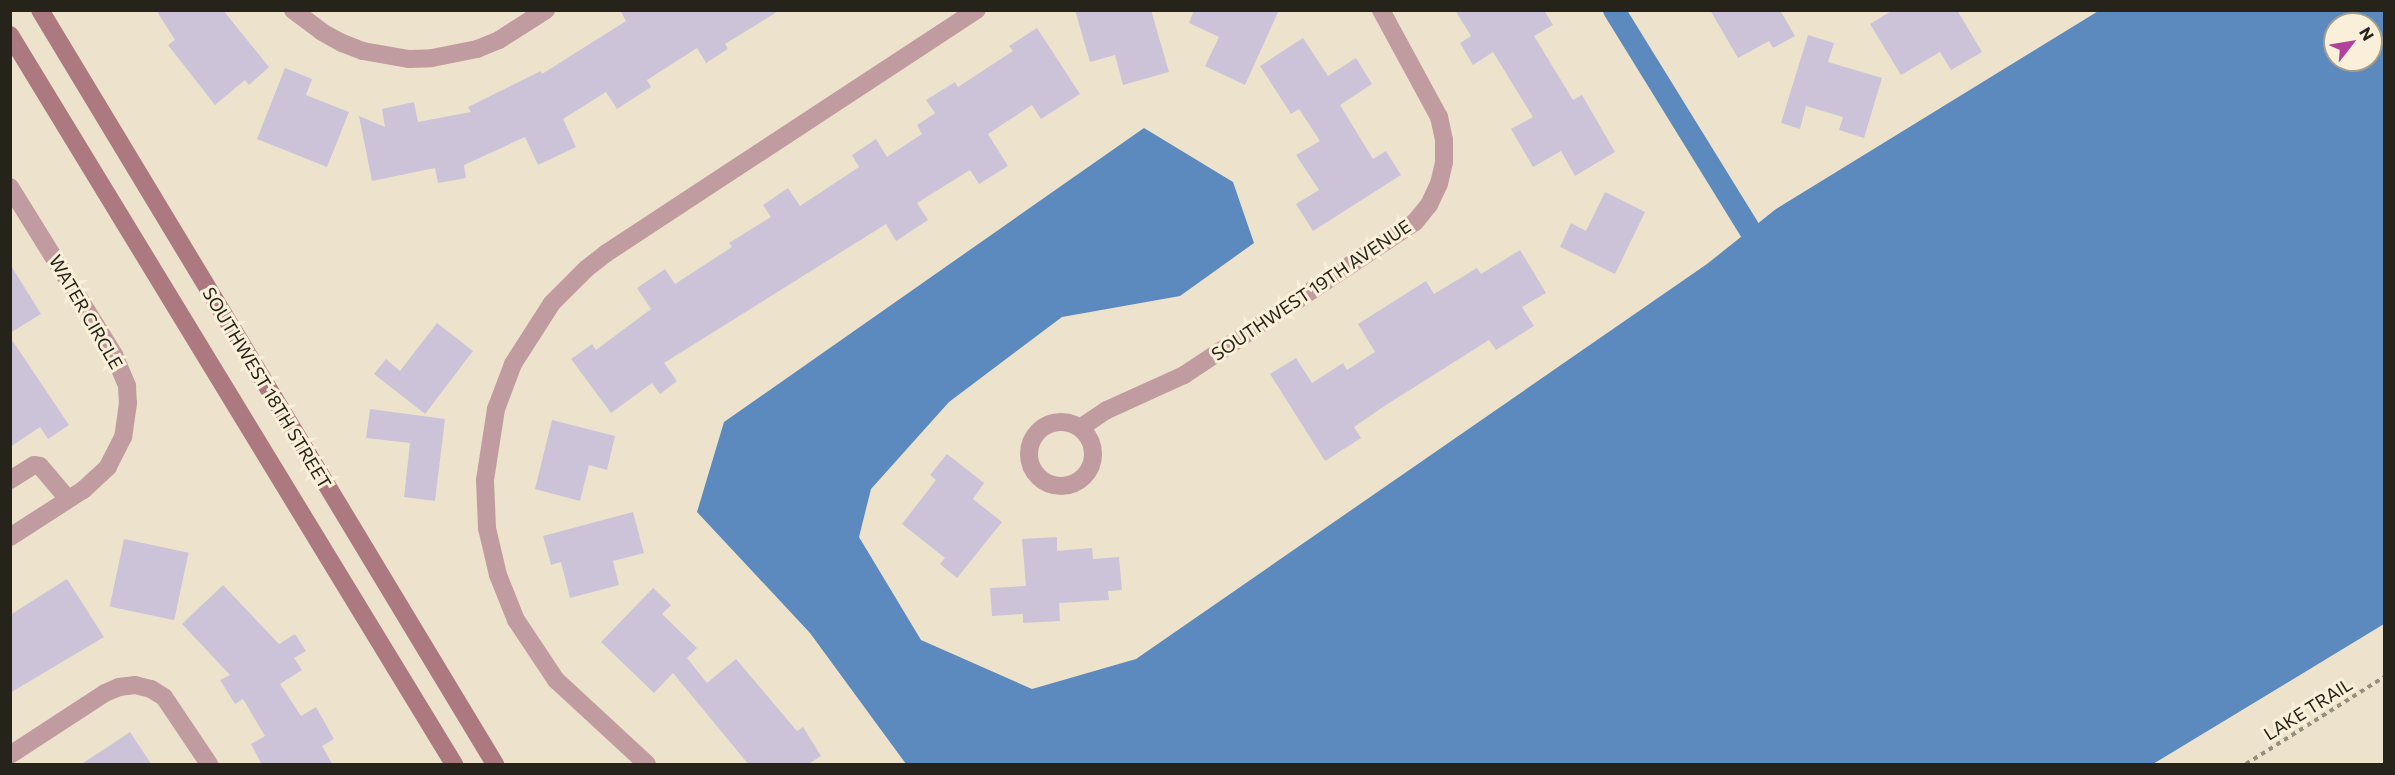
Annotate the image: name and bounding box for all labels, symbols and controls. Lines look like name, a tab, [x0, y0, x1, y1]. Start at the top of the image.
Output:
north arrow	[2323, 12, 2383, 72]
text: N	[2356, 23, 2378, 44]
street label: SOUTHWEST 19TH AVENUE	[1207, 215, 1415, 365]
street label: WATER CIRCLE	[45, 251, 127, 373]
street label: SOUTHWEST 18TH STREET	[198, 283, 336, 493]
street label: LAKE TRAIL	[2260, 673, 2356, 745]

